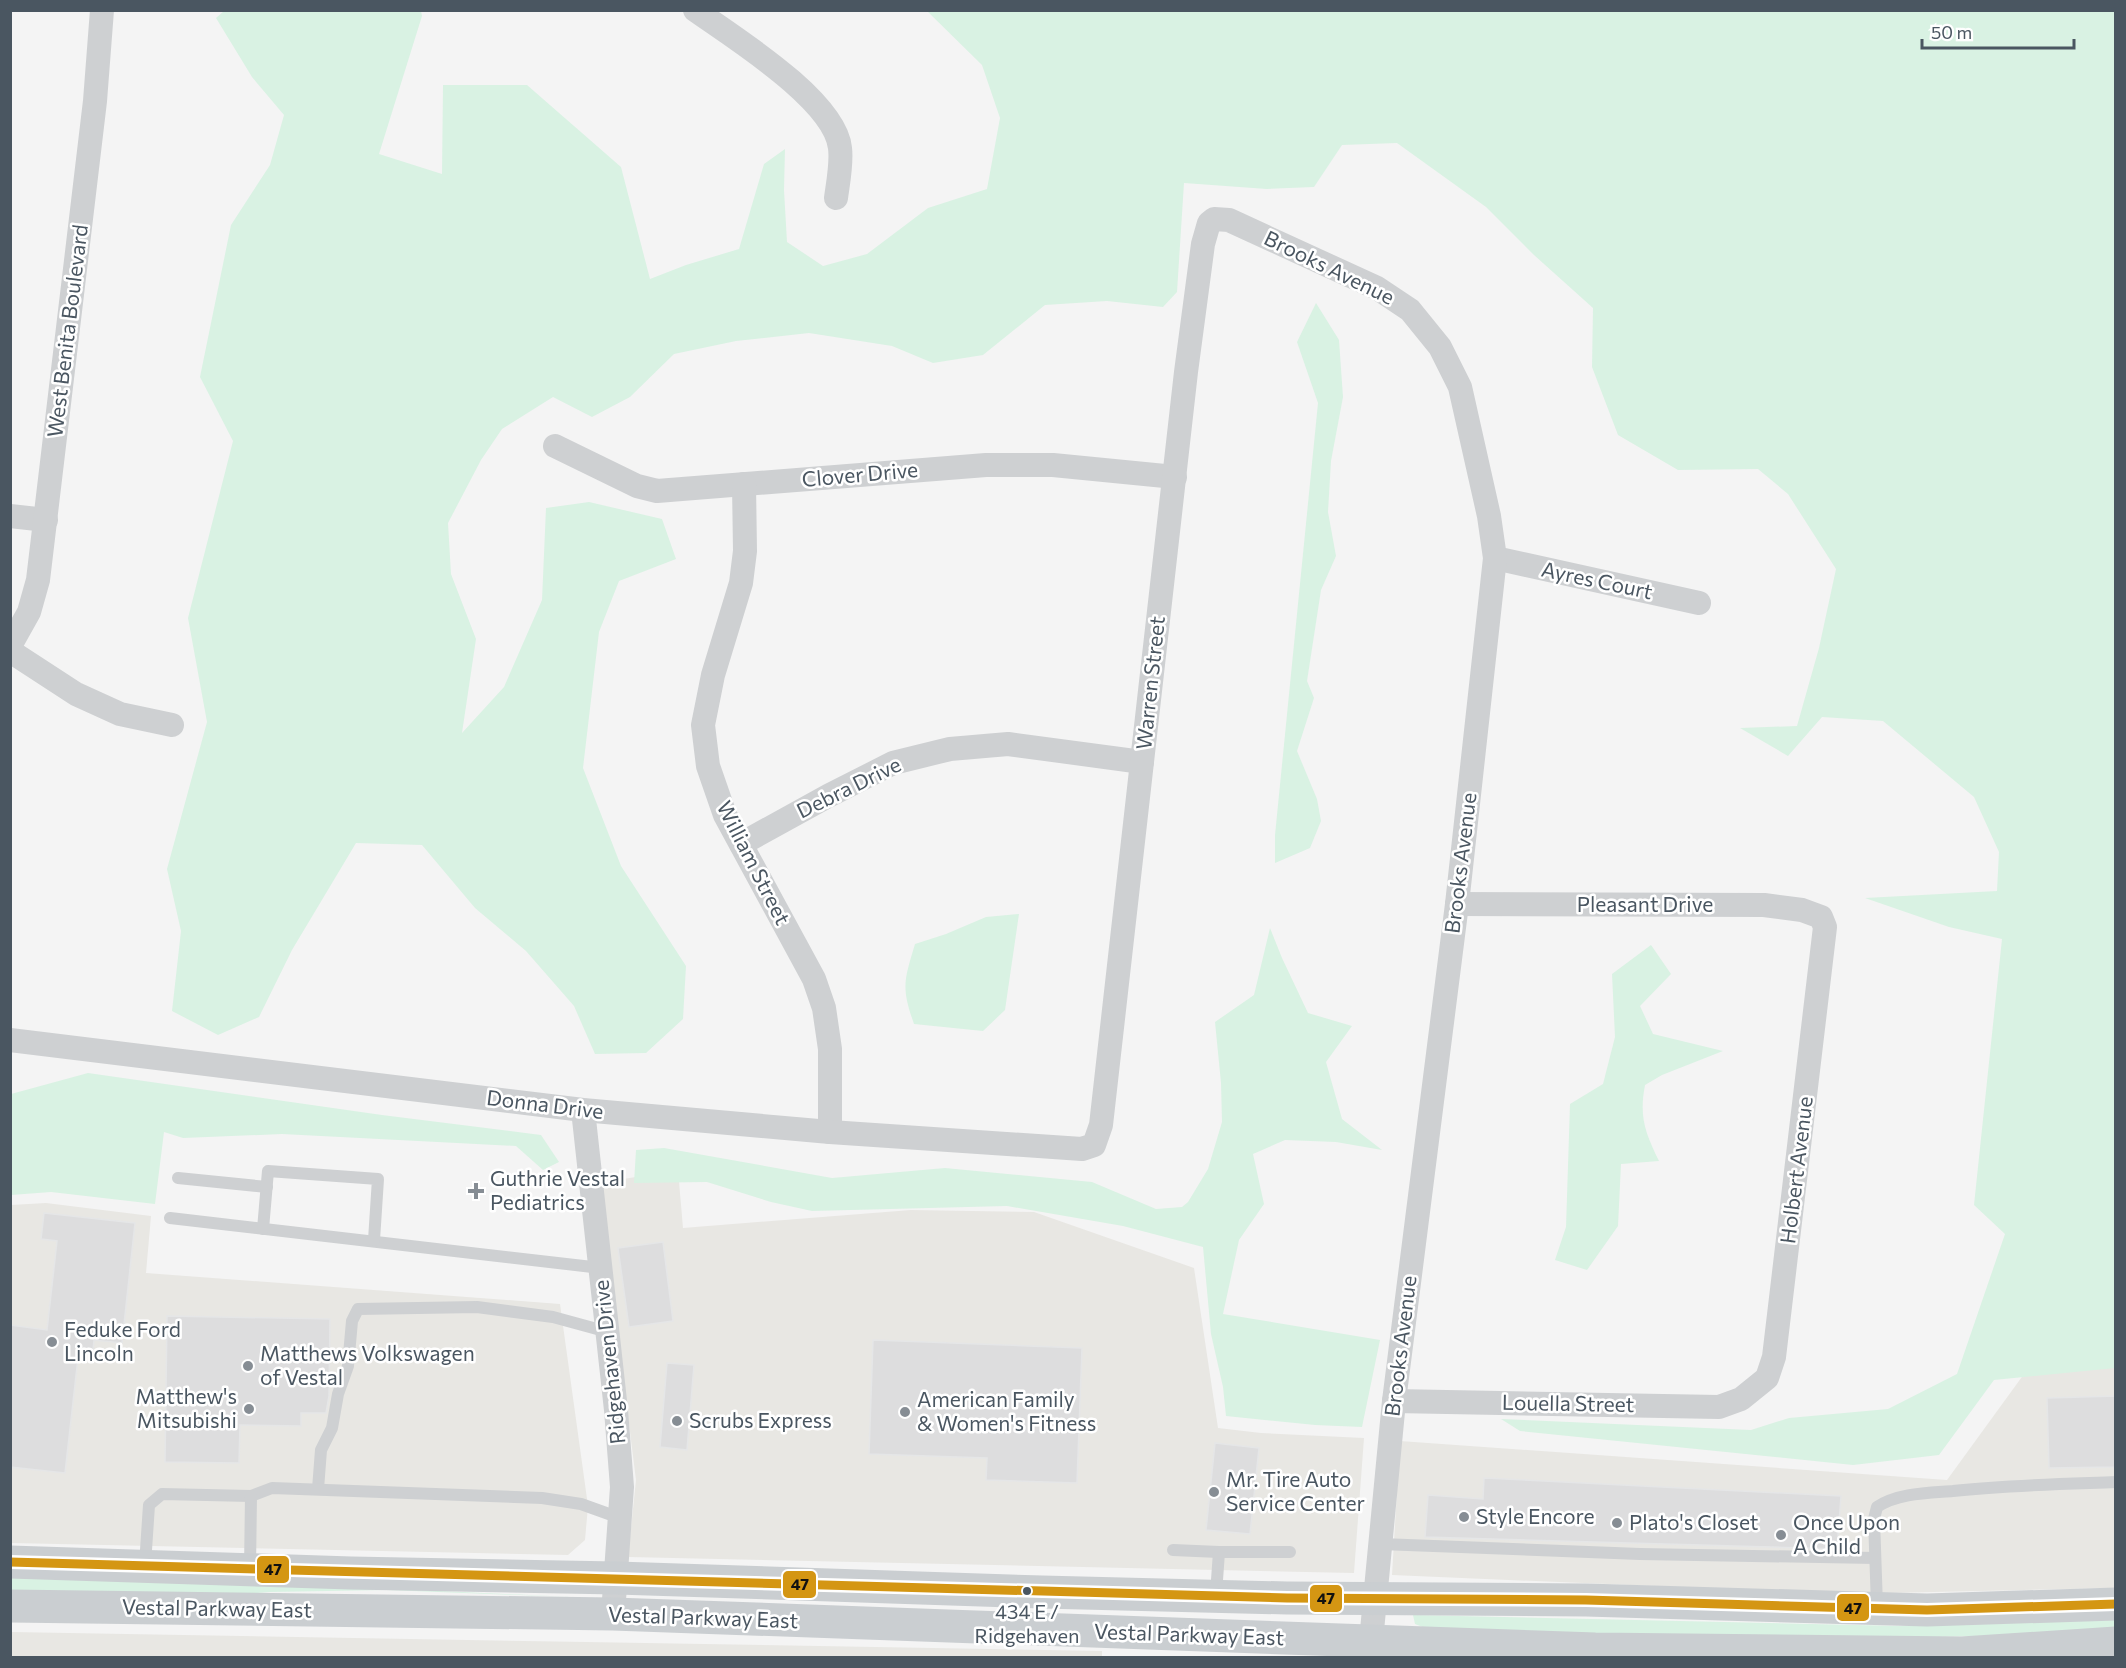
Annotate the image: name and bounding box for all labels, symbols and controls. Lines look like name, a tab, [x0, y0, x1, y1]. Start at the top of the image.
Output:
scale bar	[1922, 12, 2074, 50]
text: 50 m	[1931, 21, 1972, 43]
street label: West Benita Boulevard	[41, 223, 92, 439]
street label: Brooks Avenue	[1261, 224, 1399, 309]
street label: Clover Drive	[801, 456, 919, 491]
street label: Ayres Court	[1539, 556, 1655, 603]
street label: Warren Street	[1130, 615, 1169, 751]
street label: Debra Drive	[792, 751, 905, 823]
street label: Brooks Avenue	[1438, 791, 1481, 935]
street label: William Street	[712, 796, 796, 928]
street label: Pleasant Drive	[1577, 891, 1713, 916]
street label: Donna Drive	[485, 1084, 605, 1123]
street label: Holbert Avenue	[1774, 1095, 1817, 1245]
place label: Guthrie Vestal Pediatrics	[490, 1165, 625, 1214]
marker: Guthrie Vestal Pediatrics	[467, 1182, 485, 1200]
street label: Brooks Avenue	[1378, 1274, 1421, 1418]
street label: Ridgehaven Drive	[587, 1279, 630, 1445]
place label: Feduke Ford Lincoln	[64, 1316, 181, 1365]
marker: Feduke Ford Lincoln	[45, 1335, 59, 1349]
place label: Matthews Volkswagen of Vestal	[260, 1340, 475, 1389]
marker: Matthews Volkswagen of Vestal	[241, 1359, 255, 1373]
place label: Matthew's Mitsubishi	[135, 1383, 237, 1432]
place label: American Family & Women's Fitness	[917, 1386, 1096, 1435]
street label: Louella Street	[1502, 1389, 1634, 1416]
marker: Matthew's Mitsubishi	[242, 1402, 256, 1416]
marker: American Family & Women's Fitness	[898, 1405, 912, 1419]
place label: Scrubs Express	[689, 1407, 832, 1432]
marker: Scrubs Express	[670, 1414, 684, 1428]
place label: Mr. Tire Auto Service Center	[1226, 1466, 1365, 1515]
marker: Mr. Tire Auto Service Center	[1207, 1485, 1221, 1499]
place label: Style Encore	[1476, 1503, 1595, 1528]
place label: Plato's Closet	[1629, 1509, 1758, 1534]
place label: Once Upon A Child	[1793, 1509, 1900, 1558]
marker: Style Encore	[1457, 1510, 1471, 1524]
marker: Plato's Closet	[1610, 1516, 1624, 1530]
marker: Once Upon A Child	[1774, 1528, 1788, 1542]
line badge: 47	[256, 1555, 290, 1584]
text: 47	[264, 1559, 282, 1578]
line badge: 47	[782, 1570, 817, 1599]
text: 47	[791, 1574, 809, 1593]
line badge: 47	[1309, 1584, 1343, 1613]
marker: 434 E / Ridgehaven	[1021, 1585, 1033, 1597]
text: 47	[1317, 1588, 1335, 1607]
street label: Vestal Parkway East	[122, 1593, 312, 1622]
line badge: 47	[1836, 1593, 1870, 1622]
text: 47	[1844, 1598, 1862, 1617]
place label: 434 E / Ridgehaven	[975, 1599, 1079, 1647]
street label: Vestal Parkway East	[608, 1601, 799, 1632]
street label: Vestal Parkway East	[1094, 1618, 1285, 1649]

